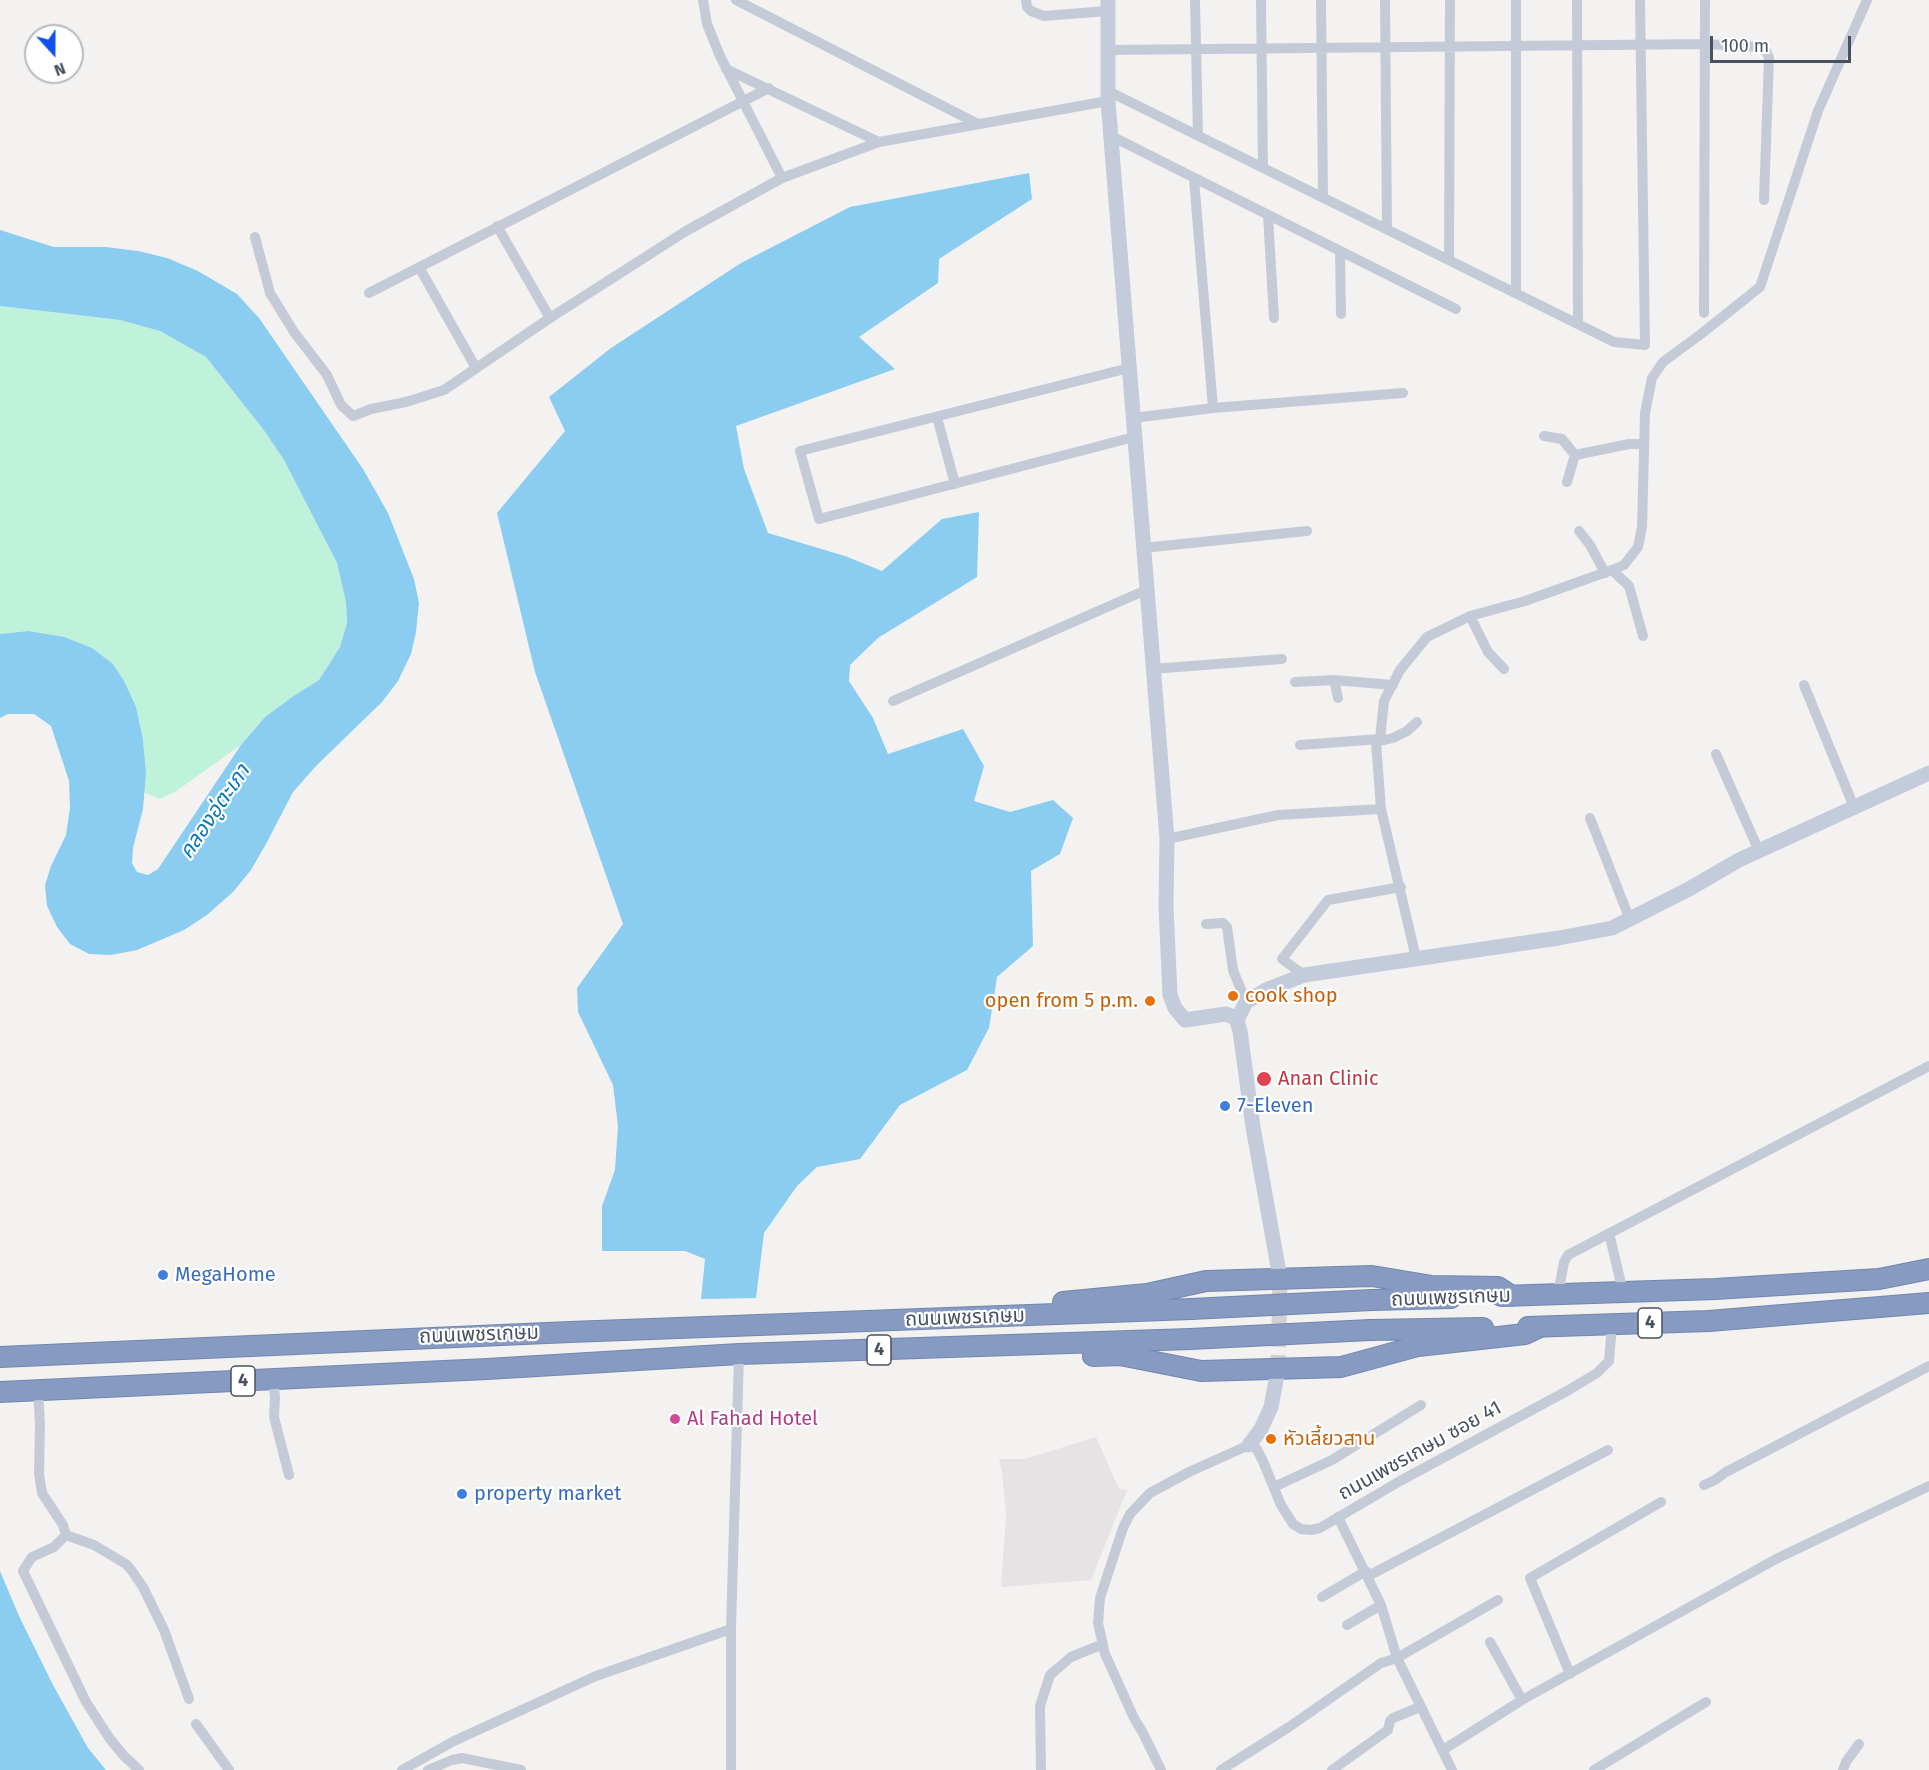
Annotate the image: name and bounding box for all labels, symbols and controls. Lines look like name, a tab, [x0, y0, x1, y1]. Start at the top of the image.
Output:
north arrow	[24, 24, 84, 84]
scale bar	[1713, 24, 1854, 62]
text: 100 m	[1721, 35, 1769, 57]
text: N	[52, 59, 68, 80]
water label: คลองอู่ตะเภา	[174, 760, 256, 864]
place label: cook shop	[1245, 984, 1338, 1008]
place label: open from 5 p.m.	[985, 989, 1138, 1013]
marker: cook shop	[1226, 989, 1240, 1003]
marker: open from 5 p.m.	[1143, 994, 1157, 1008]
place label: Anan Clinic	[1278, 1067, 1378, 1091]
marker: Anan Clinic	[1255, 1070, 1273, 1088]
place label: 7-Eleven	[1237, 1094, 1313, 1118]
marker: 7-Eleven	[1218, 1099, 1232, 1113]
place label: MegaHome	[175, 1263, 276, 1287]
marker: MegaHome	[156, 1268, 170, 1282]
street label: ถนนเพชรเกษม	[1391, 1284, 1511, 1312]
street label: ถนนเพชรเกษม	[905, 1304, 1025, 1332]
road number: 4	[1638, 1308, 1662, 1338]
street label: ถนนเพชรเกษม	[419, 1321, 539, 1349]
road number: 4	[867, 1335, 891, 1365]
road number: 4	[231, 1366, 255, 1396]
street label: ถนนเพชรเกษม ซอย 41	[1334, 1396, 1506, 1506]
place label: Al Fahad Hotel	[687, 1407, 818, 1431]
marker: Al Fahad Hotel	[668, 1412, 682, 1426]
place label: หัวเลี้ยวสาน	[1283, 1427, 1375, 1451]
marker: หัวเลี้ยวสาน	[1264, 1432, 1278, 1446]
place label: property market	[474, 1482, 621, 1506]
marker: property market	[455, 1487, 469, 1501]

